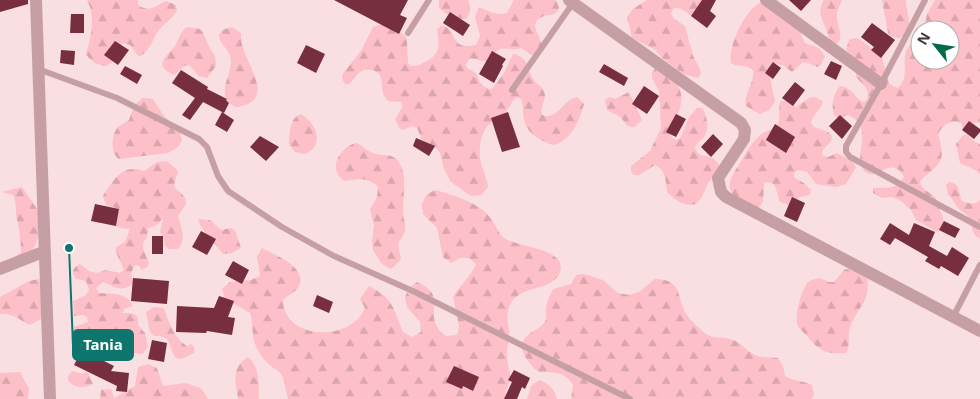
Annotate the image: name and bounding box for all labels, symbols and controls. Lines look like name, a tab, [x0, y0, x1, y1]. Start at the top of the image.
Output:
north arrow	[910, 20, 960, 70]
text: N	[912, 29, 934, 48]
callout: Tania	[73, 330, 133, 360]
text: Tania	[83, 334, 123, 354]

